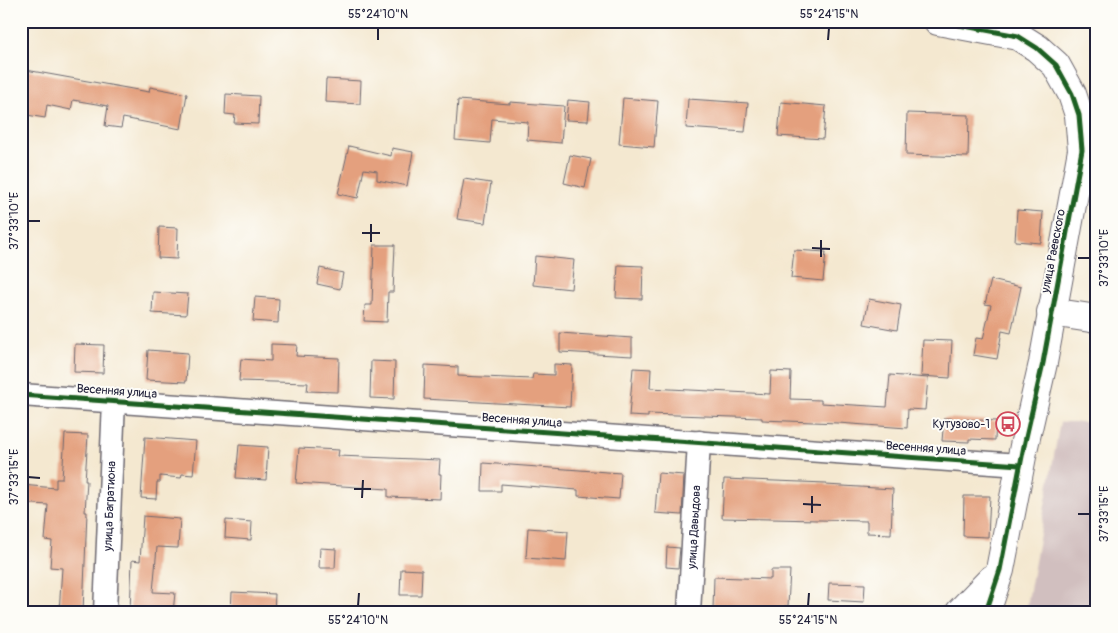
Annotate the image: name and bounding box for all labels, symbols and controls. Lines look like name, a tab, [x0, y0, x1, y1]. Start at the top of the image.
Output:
text: 55°24'10"N	[348, 7, 408, 22]
text: 55°24'15"N	[800, 7, 858, 22]
text: 37°33'10"E	[7, 192, 22, 250]
street label: улица Раевского	[1038, 207, 1069, 295]
text: 37°33'10"E	[1097, 229, 1112, 287]
street label: Весенняя улица	[76, 381, 158, 402]
street label: Весенняя улица	[481, 410, 563, 431]
bus stop icon: Кутузово-1	[995, 411, 1021, 437]
place label: Кутузово-1	[932, 417, 990, 432]
street label: Весенняя улица	[885, 438, 967, 459]
text: 37°33'15"E	[7, 449, 22, 505]
street label: улица Багратиона	[101, 460, 119, 552]
street label: улица Давыдова	[684, 484, 704, 571]
text: 37°33'15"E	[1097, 486, 1112, 542]
text: 55°24'10"N	[328, 613, 388, 628]
text: 55°24'15"N	[779, 613, 837, 628]

